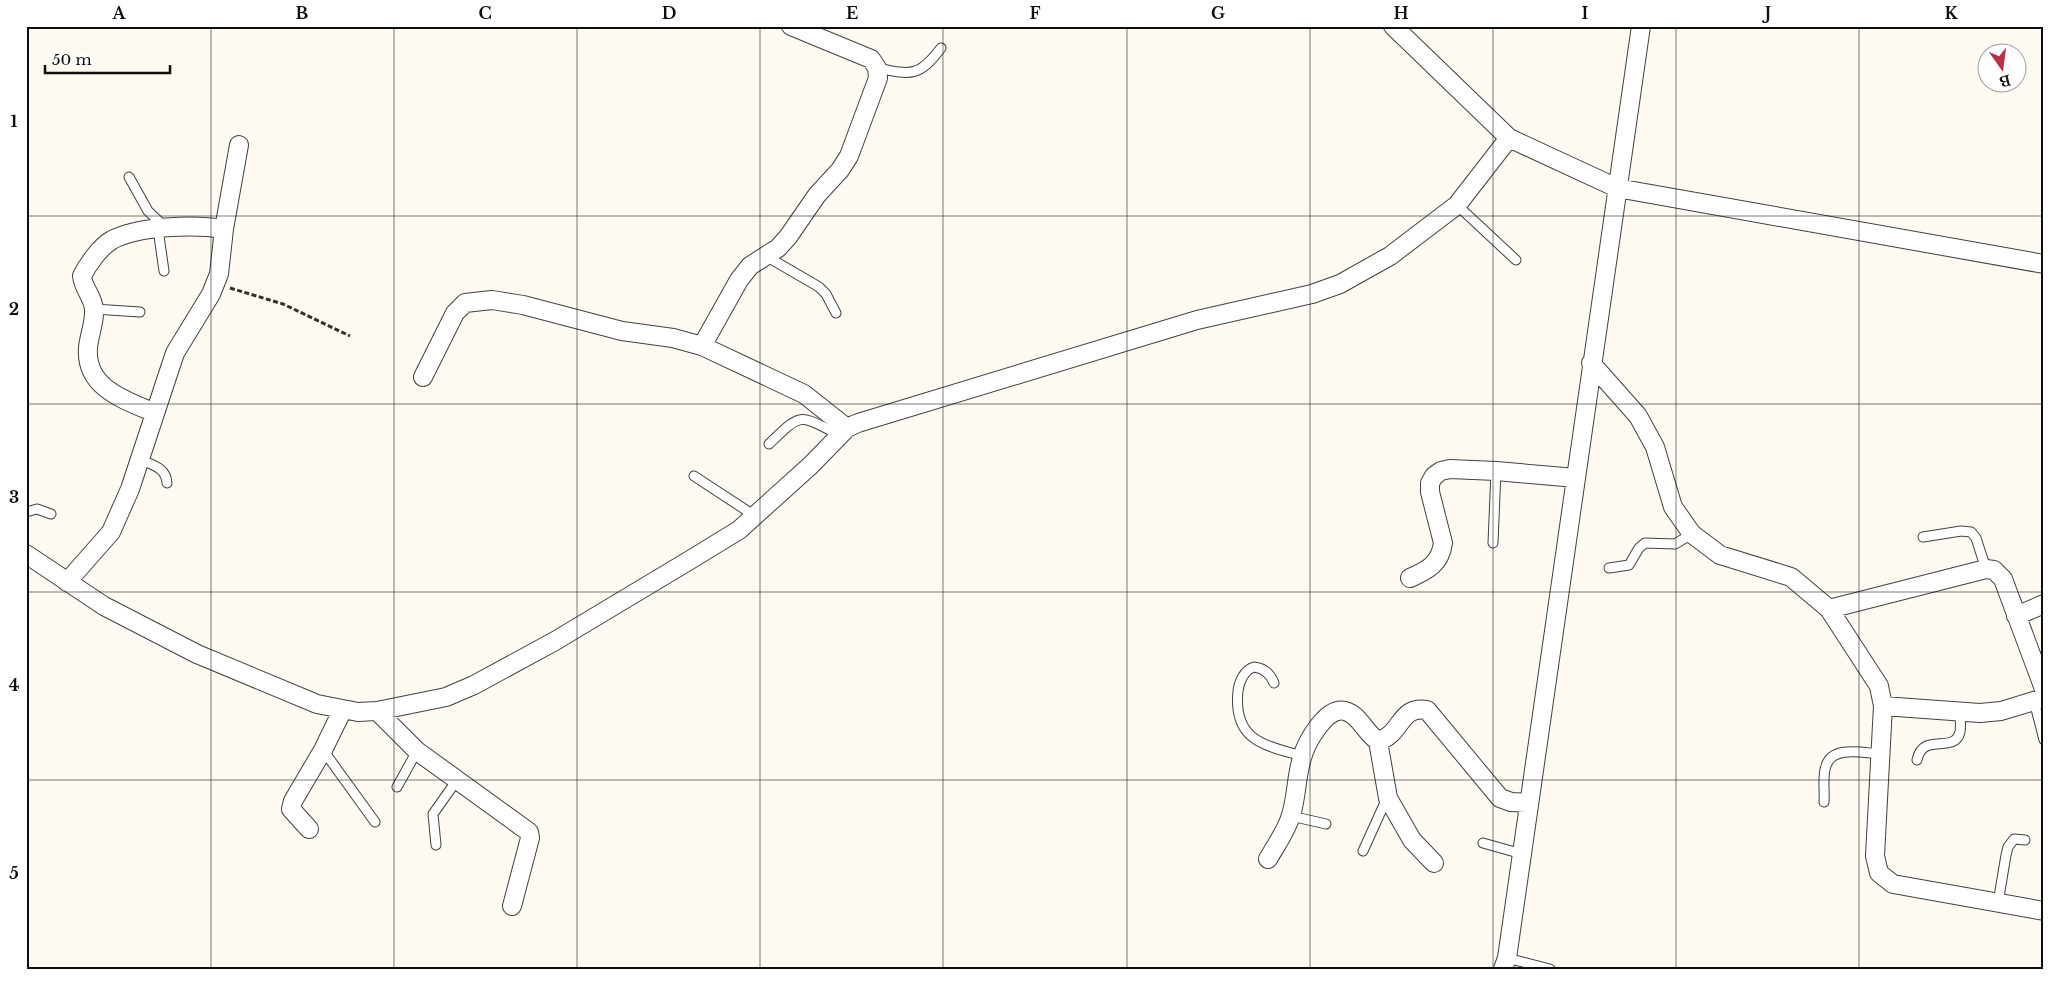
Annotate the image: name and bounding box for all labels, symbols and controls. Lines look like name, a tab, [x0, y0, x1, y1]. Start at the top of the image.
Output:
text: A	[112, 3, 127, 23]
text: B	[296, 3, 309, 23]
text: C	[478, 3, 492, 23]
text: D	[662, 3, 676, 23]
text: E	[846, 3, 858, 23]
text: F	[1029, 3, 1041, 23]
text: G	[1211, 3, 1225, 23]
text: H	[1393, 3, 1409, 23]
text: I	[1582, 3, 1589, 23]
text: J	[1762, 3, 1771, 23]
text: K	[1944, 3, 1958, 23]
scale bar	[45, 42, 170, 74]
north arrow	[1978, 42, 2028, 92]
text: 50 m	[52, 50, 92, 69]
text: B	[1998, 71, 2013, 91]
text: 1	[11, 111, 18, 131]
text: 2	[9, 299, 19, 319]
text: 3	[9, 487, 19, 507]
text: 4	[9, 675, 19, 695]
text: 5	[9, 863, 19, 883]

